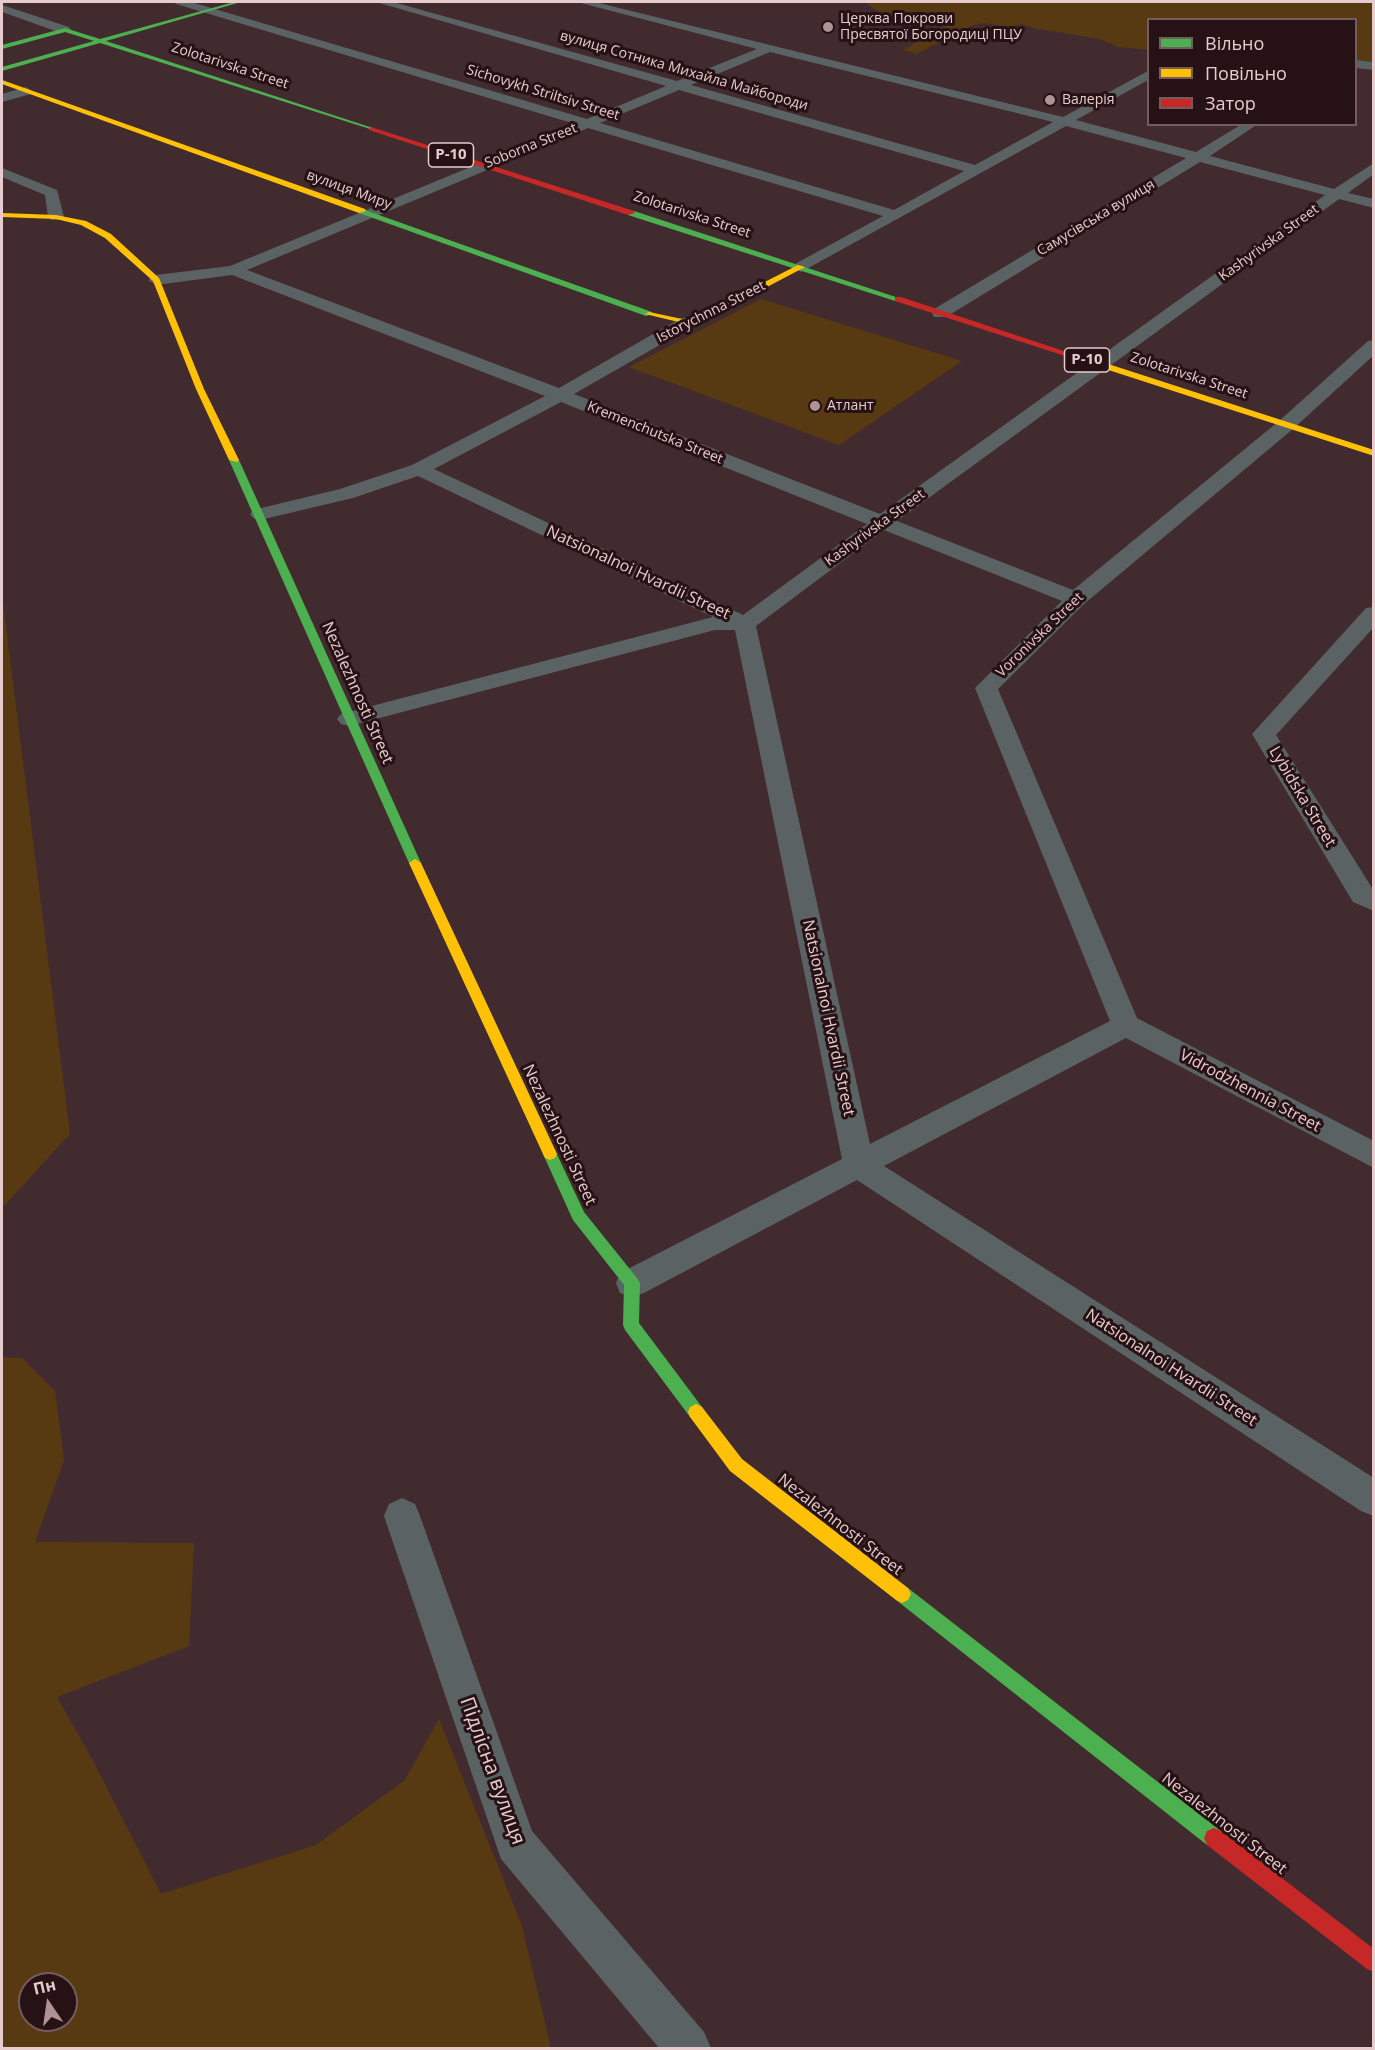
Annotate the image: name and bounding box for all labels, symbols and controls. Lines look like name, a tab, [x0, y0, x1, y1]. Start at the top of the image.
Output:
place label: Церква Покрови Пресвятої Богородиці ПЦУ	[840, 11, 1022, 44]
legend	[1147, 18, 1357, 126]
marker: Церква Покрови Пресвятої Богородиці ПЦУ	[821, 20, 835, 34]
street label: вулиця Сотника Михайла Майбороди	[558, 27, 810, 115]
text: Вільно	[1205, 31, 1264, 55]
street label: Zolotarivska Street	[169, 39, 291, 93]
text: Повільно	[1205, 61, 1287, 85]
street label: Sichovykh Striltsiv Street	[465, 62, 621, 124]
text: Затор	[1205, 91, 1256, 115]
place label: Валерія	[1062, 92, 1115, 108]
marker: Валерія	[1043, 93, 1057, 107]
street label: Soborna Street	[482, 120, 580, 172]
road number: Р-10	[428, 143, 474, 167]
street label: вулиця Миру	[304, 167, 394, 213]
street label: Самусівська вулиця	[1034, 176, 1158, 260]
street label: Zolotarivska Street	[631, 188, 753, 242]
street label: Kashyrivska Street	[1216, 201, 1322, 285]
street label: Istorychnna Street	[654, 277, 768, 347]
road number: Р-10	[1064, 348, 1110, 372]
street label: Zolotarivska Street	[1128, 349, 1250, 403]
street label: Kremenchutska Street	[585, 398, 725, 468]
place label: Атлант	[827, 398, 874, 414]
marker: Атлант	[808, 399, 822, 413]
street label: Kashyrivska Street	[822, 486, 928, 570]
street label: Natsionalnoi Hvardii Street	[543, 522, 733, 624]
street label: Voronivska Street	[993, 589, 1087, 681]
street label: Nezalezhnosti Street	[317, 619, 397, 767]
street label: Lybidska Street	[1264, 743, 1340, 851]
street label: Natsionalnoi Hvardii Street	[798, 918, 858, 1118]
street label: Vidrodzhennia Street	[1176, 1046, 1324, 1136]
street label: Nezalezhnosti Street	[518, 1061, 600, 1209]
street label: Natsionalnoi Hvardii Street	[1082, 1305, 1260, 1431]
street label: Nezalezhnosti Street	[774, 1470, 906, 1580]
street label: Підлісна вулиця	[454, 1694, 530, 1848]
street label: Nezalezhnosti Street	[1158, 1769, 1290, 1879]
north arrow	[18, 1972, 78, 2032]
text: Пн	[31, 1973, 58, 2000]

